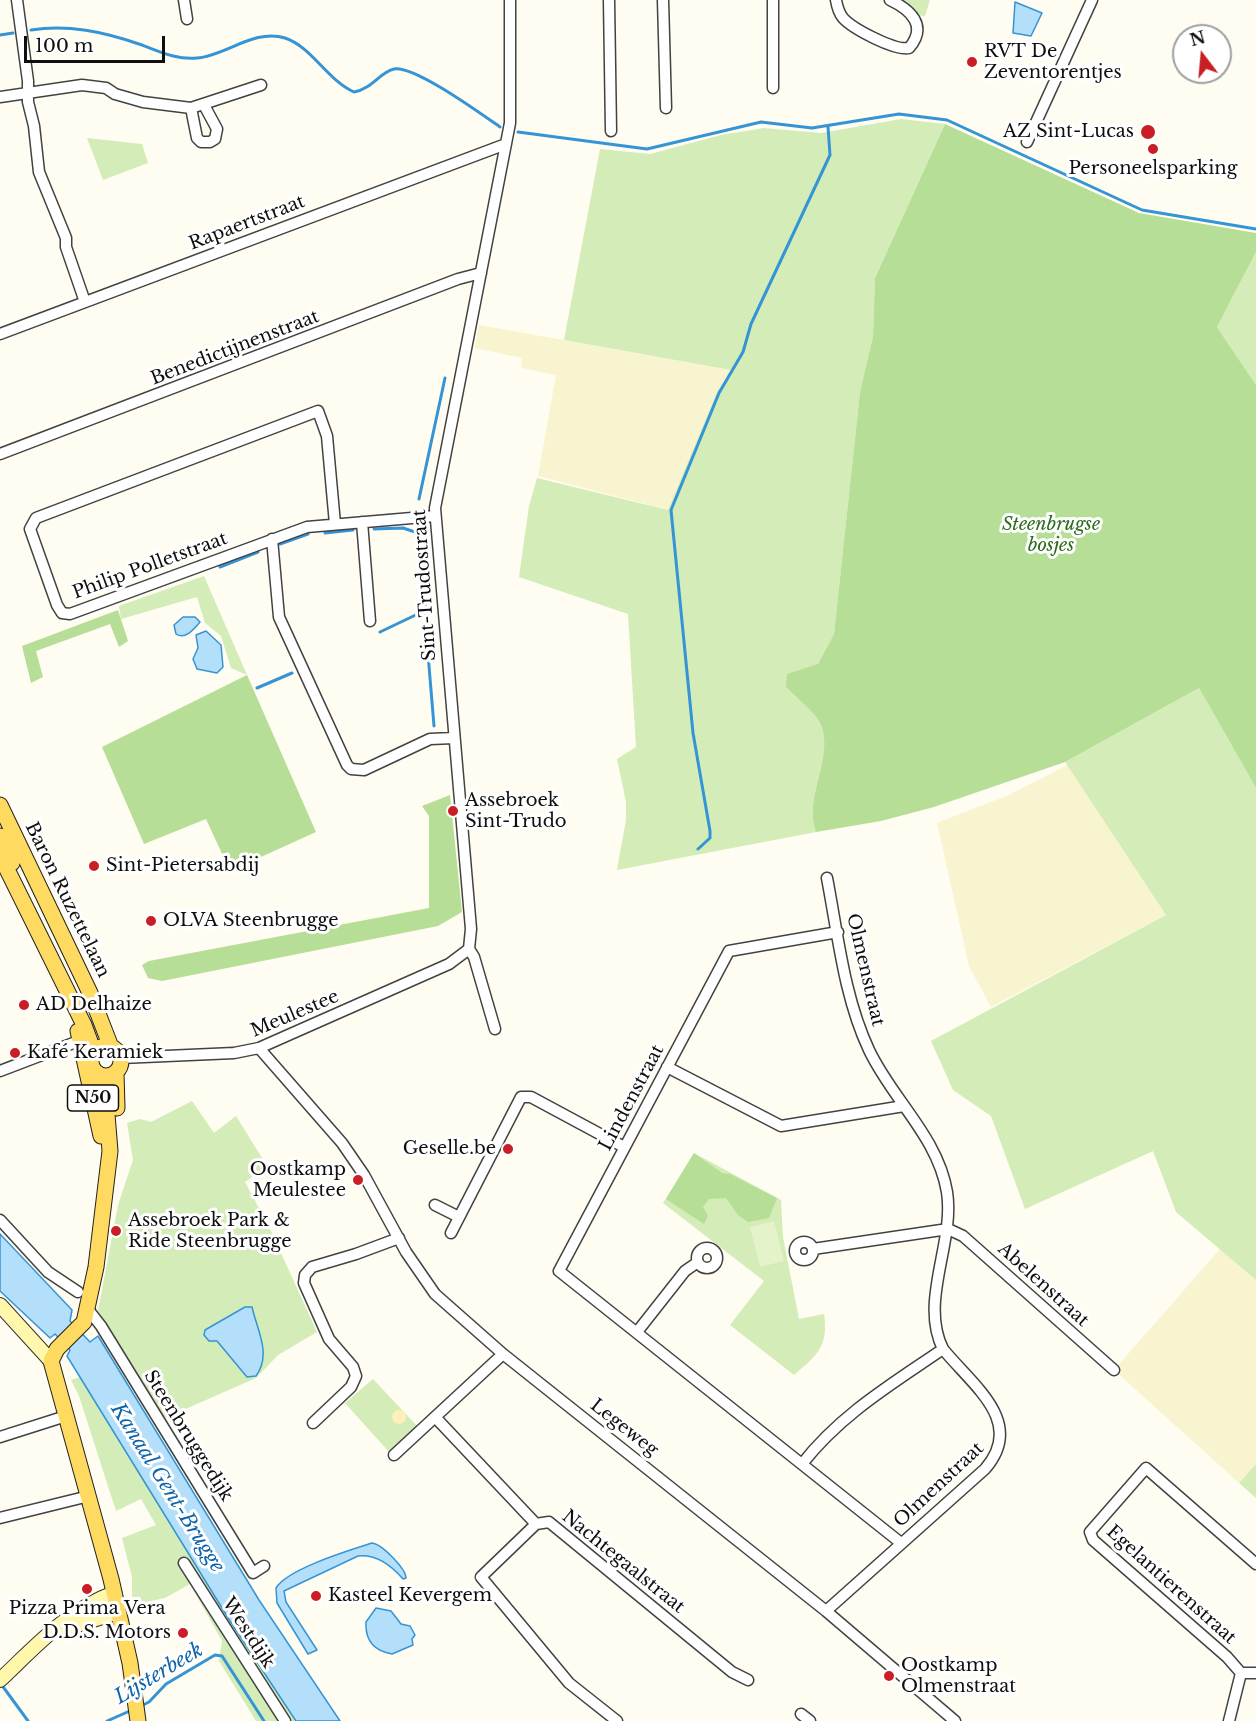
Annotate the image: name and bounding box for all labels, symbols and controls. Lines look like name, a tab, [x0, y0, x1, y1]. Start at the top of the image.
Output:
scale bar	[27, 24, 168, 62]
north arrow	[1172, 24, 1232, 84]
text: N	[1188, 27, 1208, 50]
text: 100 m	[35, 35, 93, 57]
place label: RVT De Zeventorentjes	[984, 41, 1122, 84]
marker: RVT De Zeventorentjes	[965, 55, 979, 69]
place label: AZ Sint-Lucas	[1003, 121, 1134, 143]
marker: AZ Sint-Lucas	[1139, 123, 1157, 141]
marker: Personeelsparking	[1146, 142, 1160, 156]
place label: Personeelsparking	[1069, 158, 1237, 180]
street label: Rapaertstraat	[186, 191, 308, 255]
street label: Benedictijnenstraat	[148, 306, 322, 390]
street label: Sint-Trudostraat	[409, 508, 441, 662]
park label: Steenbrugse bosjes	[1002, 514, 1100, 556]
street label: Philip Polletstraat	[70, 528, 230, 604]
place label: Assebroek Sint-Trudo	[465, 790, 567, 832]
marker: Assebroek Sint-Trudo	[446, 804, 460, 818]
street label: Baron Ruzettelaan	[20, 819, 114, 981]
place label: Sint-Pietersabdij	[106, 855, 259, 877]
marker: Sint-Pietersabdij	[87, 859, 101, 873]
place label: OLVA Steenbrugge	[163, 910, 339, 932]
street label: Olmenstraat	[842, 912, 888, 1028]
marker: OLVA Steenbrugge	[144, 914, 158, 928]
street label: Meulestee	[248, 986, 342, 1042]
place label: AD Delhaize	[36, 994, 152, 1016]
marker: AD Delhaize	[17, 998, 31, 1012]
street label: Lindenstraat	[595, 1041, 669, 1155]
place label: Kafé Keramiek	[27, 1042, 163, 1064]
marker: Kafé Keramiek	[8, 1046, 22, 1060]
road number: N50	[68, 1085, 118, 1111]
place label: Geselle.be	[403, 1138, 496, 1160]
marker: Geselle.be	[501, 1142, 515, 1156]
place label: Oostkamp Meulestee	[250, 1159, 346, 1202]
marker: Oostkamp Meulestee	[351, 1173, 365, 1187]
place label: Assebroek Park & Ride Steenbrugge	[128, 1210, 292, 1252]
marker: Assebroek Park & Ride Steenbrugge	[109, 1224, 123, 1238]
street label: Abelenstraat	[993, 1239, 1093, 1331]
street label: Steenbruggedijk	[139, 1367, 237, 1505]
street label: Legeweg	[586, 1395, 662, 1461]
water label: Kanaal Gent-Brugge	[105, 1399, 229, 1577]
street label: Olmenstraat	[890, 1438, 988, 1532]
street label: Nachtegaalstraat	[557, 1506, 689, 1618]
street label: Egelantierenstraat	[1102, 1521, 1240, 1649]
marker: Pizza Prima Vera	[80, 1582, 94, 1596]
place label: Kasteel Kevergem	[328, 1585, 492, 1607]
marker: Kasteel Kevergem	[309, 1589, 323, 1603]
street label: Westdijk	[217, 1594, 279, 1672]
place label: Pizza Prima Vera	[9, 1598, 165, 1620]
place label: D.D.S. Motors	[43, 1622, 171, 1644]
marker: D.D.S. Motors	[176, 1626, 190, 1640]
water label: Lijsterbeek	[110, 1638, 208, 1710]
place label: Oostkamp Olmenstraat	[901, 1655, 1016, 1698]
marker: Oostkamp Olmenstraat	[882, 1669, 896, 1683]

